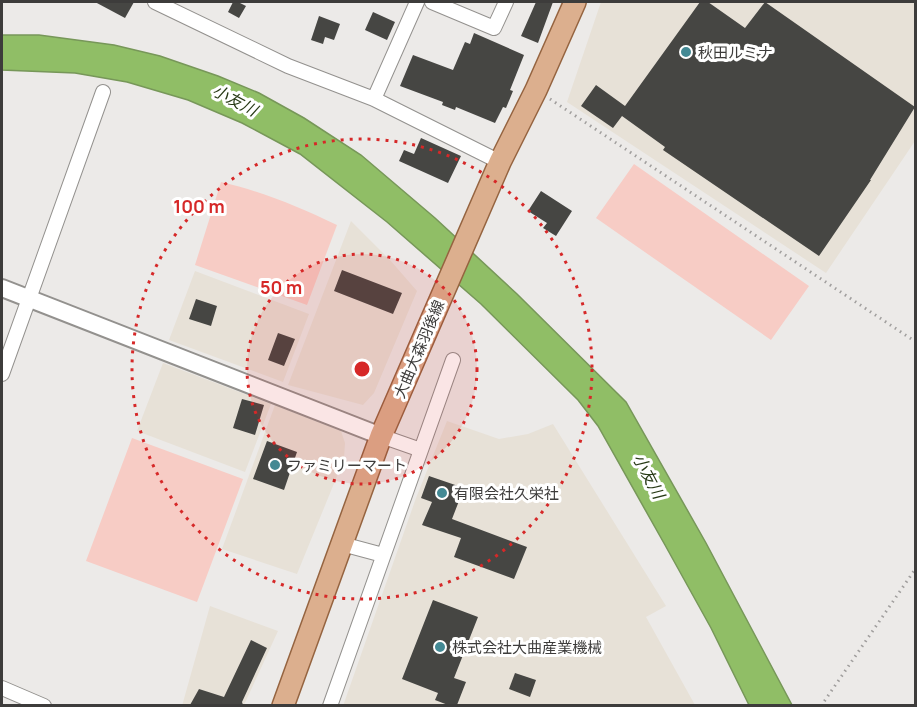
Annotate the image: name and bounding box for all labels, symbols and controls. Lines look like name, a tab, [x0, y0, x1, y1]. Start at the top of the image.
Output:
place label: 秋田ルミナ	[698, 42, 773, 63]
marker: 秋田ルミナ	[679, 45, 693, 59]
water label: 小友川	[209, 79, 263, 122]
text: 100 m	[173, 194, 225, 218]
text: 50 m	[260, 275, 302, 299]
street label: 大曲大森羽後線	[389, 297, 449, 401]
centre of rings	[352, 359, 372, 379]
water label: 小友川	[628, 450, 671, 504]
place label: ファミリーマート	[287, 455, 407, 476]
marker: ファミリーマート	[268, 458, 282, 472]
place label: 有限会社久栄社	[454, 483, 559, 504]
marker: 有限会社久栄社	[435, 486, 449, 500]
place label: 株式会社大曲産業機械	[452, 637, 602, 658]
marker: 株式会社大曲産業機械	[433, 640, 447, 654]

